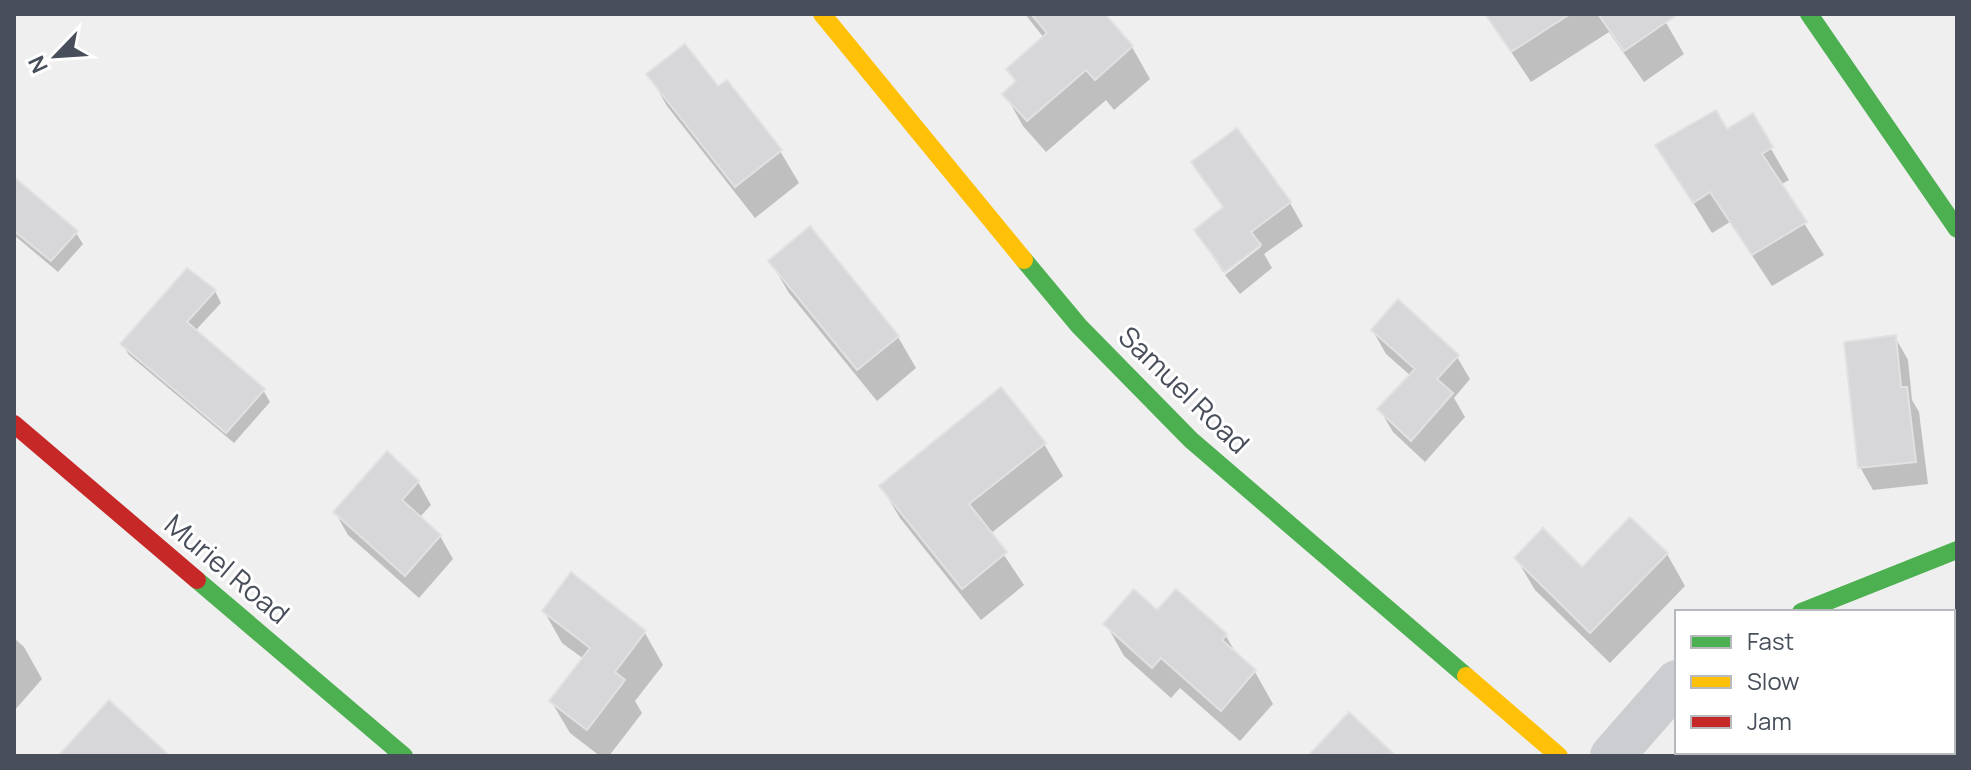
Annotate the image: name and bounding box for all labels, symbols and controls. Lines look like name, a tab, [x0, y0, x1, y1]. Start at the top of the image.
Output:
north arrow	[16, 16, 96, 96]
text: N	[21, 51, 55, 78]
street label: Samuel Road	[1111, 317, 1258, 461]
street label: Muriel Road	[157, 505, 298, 632]
legend	[1675, 610, 1955, 754]
text: Fast	[1747, 624, 1794, 657]
text: Slow	[1747, 664, 1800, 697]
text: Jam	[1747, 704, 1792, 737]

